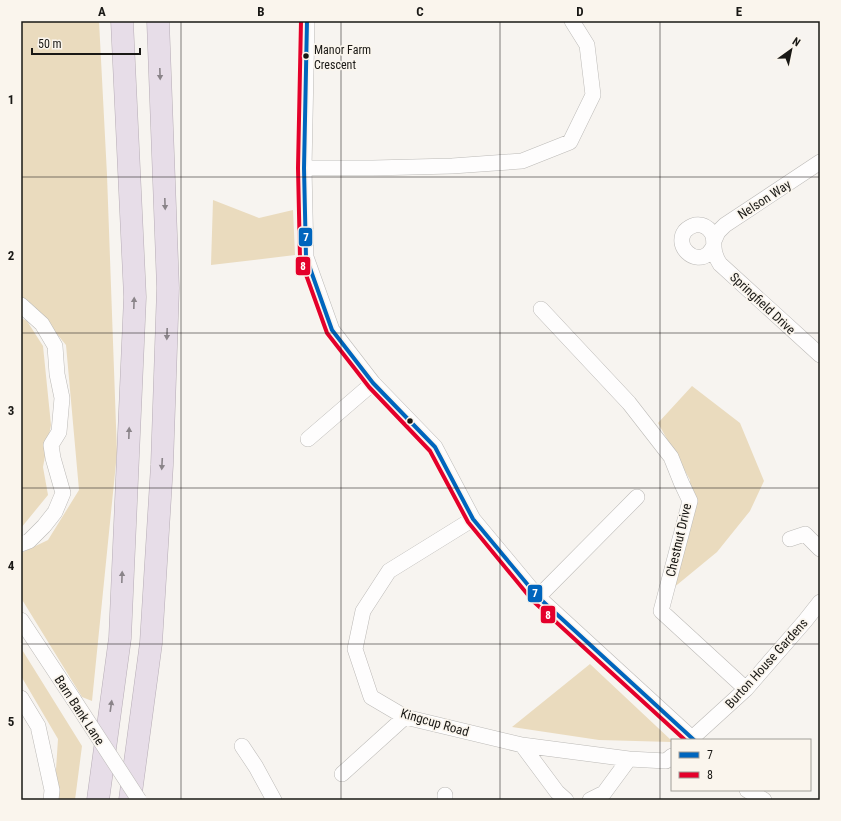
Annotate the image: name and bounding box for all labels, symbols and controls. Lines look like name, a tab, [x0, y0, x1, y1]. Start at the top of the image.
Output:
text: A	[98, 4, 106, 19]
text: B	[257, 4, 265, 19]
text: C	[416, 4, 424, 19]
text: D	[576, 4, 584, 19]
text: E	[736, 4, 743, 19]
scale bar	[32, 30, 140, 56]
north arrow	[771, 30, 811, 70]
text: N	[790, 35, 803, 49]
text: 50 m	[38, 37, 62, 51]
place label: Manor Farm Crescent	[314, 43, 371, 72]
marker: Manor Farm Crescent	[301, 51, 311, 61]
one-way arrow	[156, 68, 163, 80]
text: 1	[8, 92, 14, 107]
street label: Nelson Way	[735, 176, 794, 222]
one-way arrow	[162, 198, 168, 211]
line badge: 7	[298, 227, 313, 247]
text: 7	[303, 231, 309, 244]
text: 2	[8, 248, 15, 263]
line badge: 8	[295, 256, 311, 276]
text: 8	[300, 260, 306, 273]
street label: Springfield Drive	[727, 269, 798, 337]
one-way arrow	[131, 296, 137, 309]
one-way arrow	[163, 328, 170, 340]
text: 3	[8, 403, 14, 418]
unlabelled marker	[405, 416, 415, 426]
one-way arrow	[125, 427, 132, 439]
one-way arrow	[159, 458, 166, 470]
street label: Chestnut Drive	[663, 502, 694, 578]
text: 4	[8, 558, 15, 573]
one-way arrow	[119, 571, 126, 583]
line badge: 7	[527, 584, 543, 603]
text: 7	[532, 587, 538, 600]
line badge: 8	[540, 605, 556, 624]
text: 8	[545, 609, 551, 622]
street label: Burton House Gardens	[722, 615, 811, 711]
street label: Barn Bank Lane	[52, 673, 108, 748]
one-way arrow	[108, 700, 114, 712]
street label: Kingcup Road	[399, 706, 471, 739]
text: 5	[8, 714, 15, 729]
legend	[671, 739, 811, 791]
text: 7	[707, 748, 713, 762]
text: 8	[707, 768, 713, 782]

